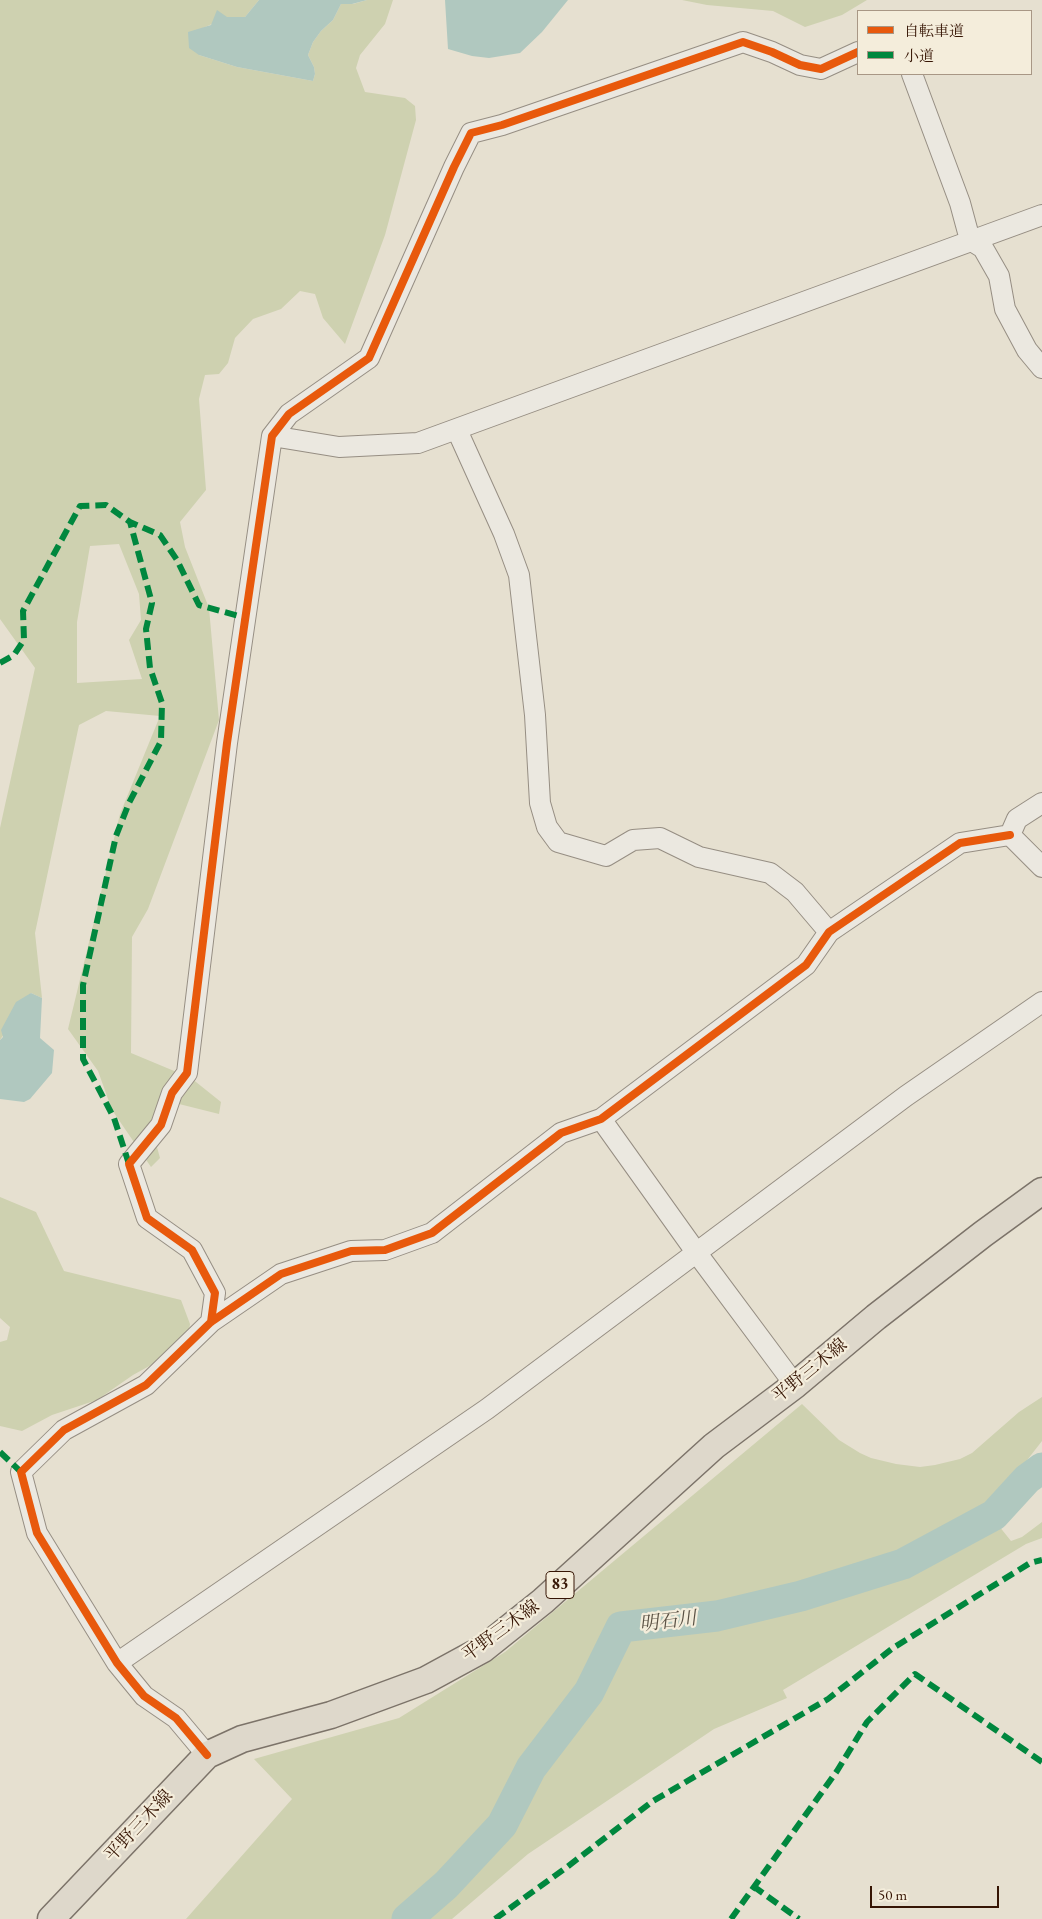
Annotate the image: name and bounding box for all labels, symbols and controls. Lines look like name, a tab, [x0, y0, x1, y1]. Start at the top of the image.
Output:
legend	[857, 10, 1032, 75]
text: 自転車道	[904, 21, 964, 40]
text: 小道	[904, 46, 934, 65]
street label: 平野三木線	[768, 1334, 852, 1408]
road number: 83	[546, 1572, 574, 1598]
street label: 平野三木線	[458, 1596, 544, 1666]
water label: 明石川	[638, 1607, 698, 1637]
street label: 平野三木線	[100, 1786, 178, 1866]
scale bar	[872, 1876, 1001, 1908]
text: 50 m	[878, 1885, 907, 1904]

